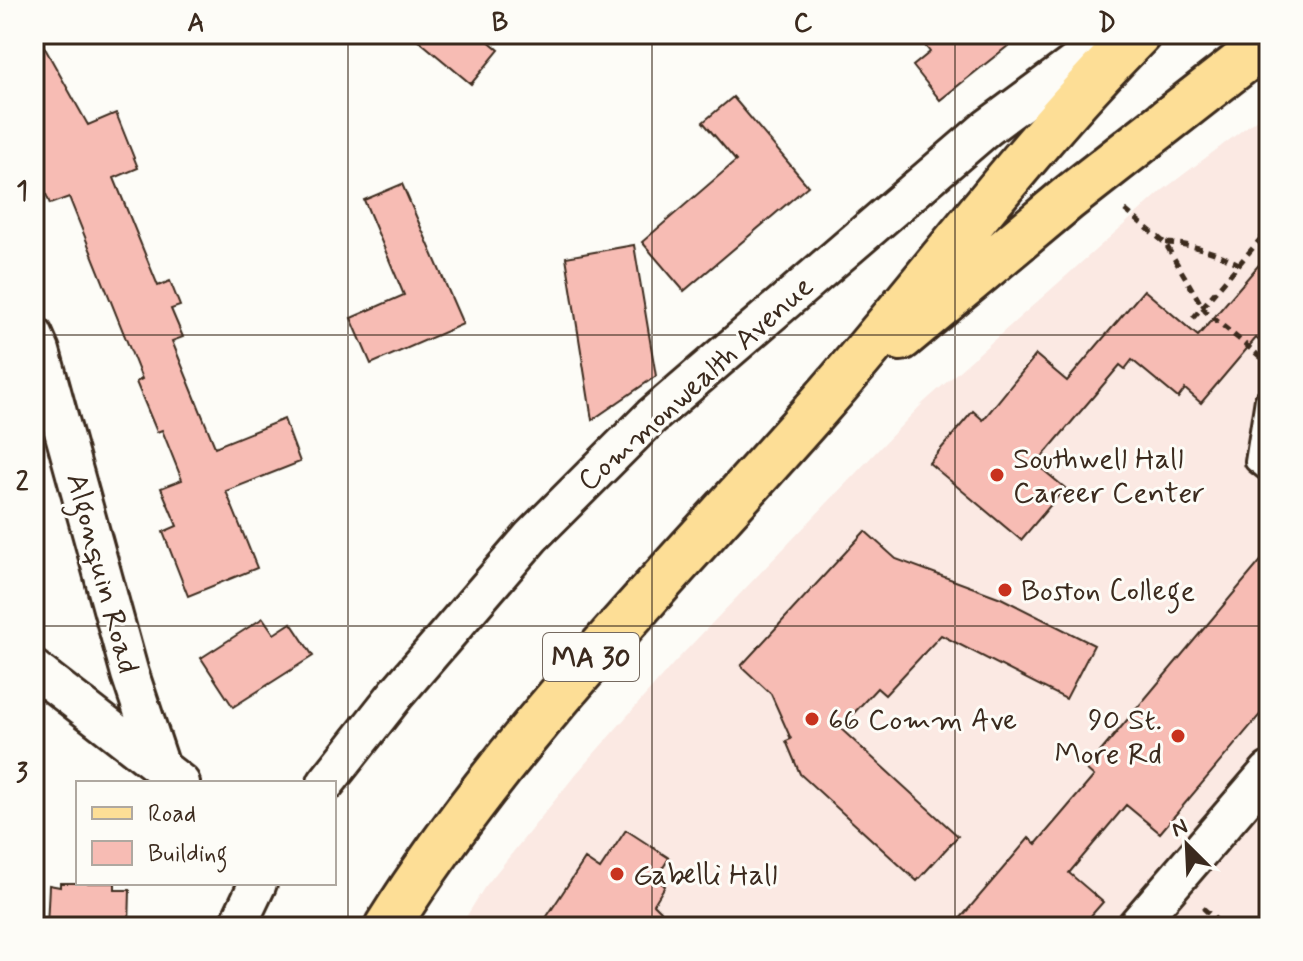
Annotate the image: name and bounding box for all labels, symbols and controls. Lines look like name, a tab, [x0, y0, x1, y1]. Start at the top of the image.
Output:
text: A	[187, 7, 205, 41]
text: B	[492, 7, 508, 41]
text: C	[794, 7, 813, 41]
text: D	[1098, 7, 1116, 41]
text: 1	[16, 175, 28, 209]
street label: Commonwealth Avenue	[570, 268, 822, 500]
place label: Southwell Hall Career Center	[1013, 440, 1205, 513]
text: 2	[16, 466, 29, 500]
marker: Southwell Hall Career Center	[988, 466, 1006, 484]
street label: Algonquin Road	[53, 469, 147, 679]
place label: Boston College	[1021, 572, 1195, 614]
marker: Boston College	[996, 581, 1014, 599]
road number: MA 30	[543, 633, 639, 681]
place label: 66 Comm Ave	[828, 701, 1017, 740]
place label: 90 St. More Rd	[1054, 701, 1162, 774]
marker: 66 Comm Ave	[803, 710, 821, 728]
marker: 90 St. More Rd	[1169, 727, 1187, 745]
text: 3	[16, 757, 28, 791]
legend	[76, 781, 336, 885]
text: Road	[148, 799, 196, 830]
north arrow	[1147, 805, 1227, 885]
text: N	[1167, 813, 1192, 844]
text: Building	[148, 839, 228, 873]
place label: Gabelli Hall	[633, 856, 777, 895]
marker: Gabelli Hall	[608, 865, 626, 883]

